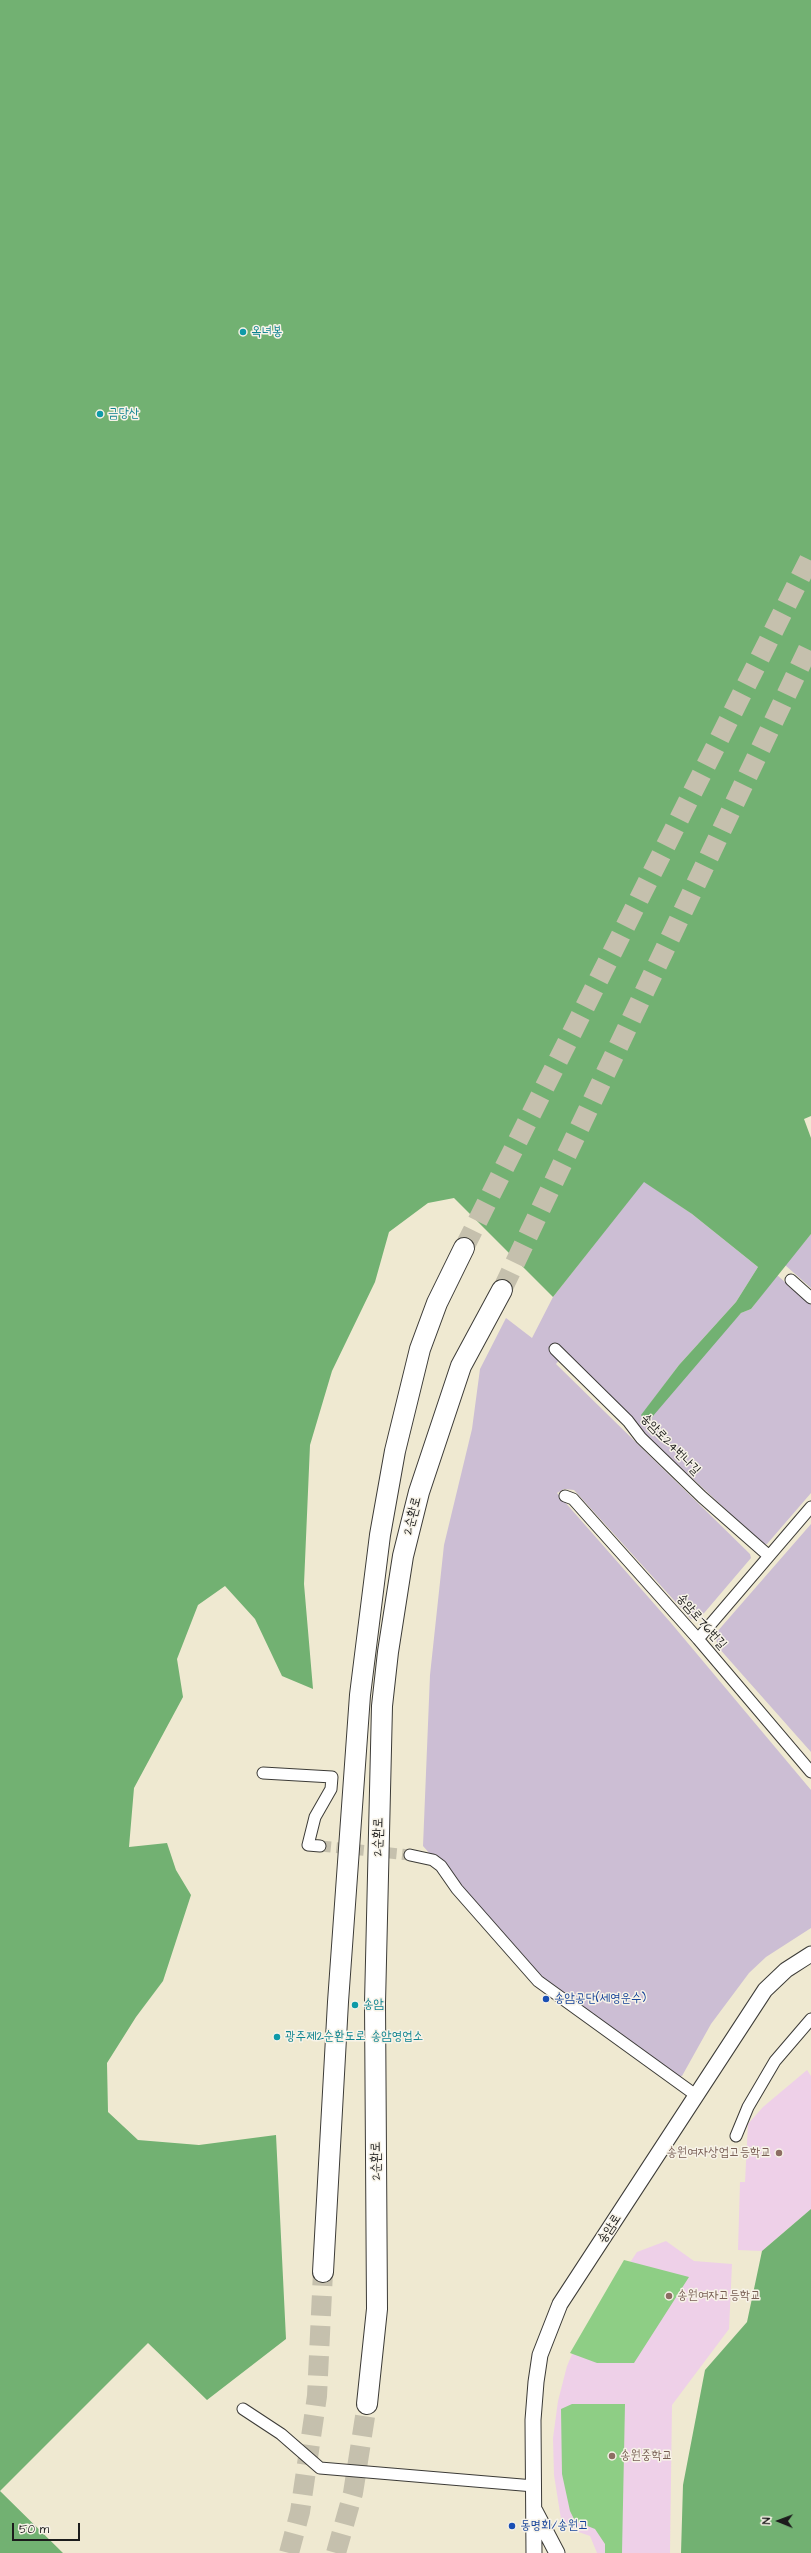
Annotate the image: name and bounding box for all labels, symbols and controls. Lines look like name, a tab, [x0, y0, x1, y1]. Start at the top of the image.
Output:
place label: 옥녀봉	[251, 324, 282, 340]
marker: 옥녀봉	[238, 327, 248, 337]
place label: 금당산	[108, 406, 139, 422]
marker: 금당산	[95, 409, 105, 419]
street label: 송암로24번나길	[637, 1411, 703, 1479]
street label: 2순환로	[401, 1495, 425, 1537]
street label: 송암로76번길	[673, 1591, 729, 1653]
street label: 2순환로	[371, 1817, 387, 1857]
place label: 송암공단(세영운수)	[554, 1991, 646, 2007]
marker: 송암공단(세영운수)	[541, 1994, 551, 2004]
place label: 송암	[363, 1997, 384, 2013]
marker: 송암	[350, 2000, 360, 2010]
place label: 광주제2순환도로 송암영업소	[285, 2029, 423, 2045]
marker: 광주제2순환도로 송암영업소	[272, 2032, 282, 2042]
street label: 2순환로	[369, 2141, 385, 2181]
place label: 송원여자상업고등학교	[666, 2145, 771, 2161]
marker: 송원여자상업고등학교	[774, 2148, 784, 2158]
street label: 송암로	[595, 2212, 625, 2246]
place label: 송원여자고등학교	[677, 2288, 761, 2304]
marker: 송원여자고등학교	[664, 2291, 674, 2301]
place label: 송원중학교	[620, 2448, 672, 2464]
marker: 송원중학교	[607, 2451, 617, 2461]
north arrow	[759, 2501, 799, 2541]
scale bar	[14, 2515, 82, 2541]
text: N	[759, 2517, 774, 2524]
place label: 동명회/송원고	[520, 2518, 589, 2534]
text: 50 m	[19, 2521, 49, 2538]
marker: 동명회/송원고	[507, 2521, 517, 2531]

